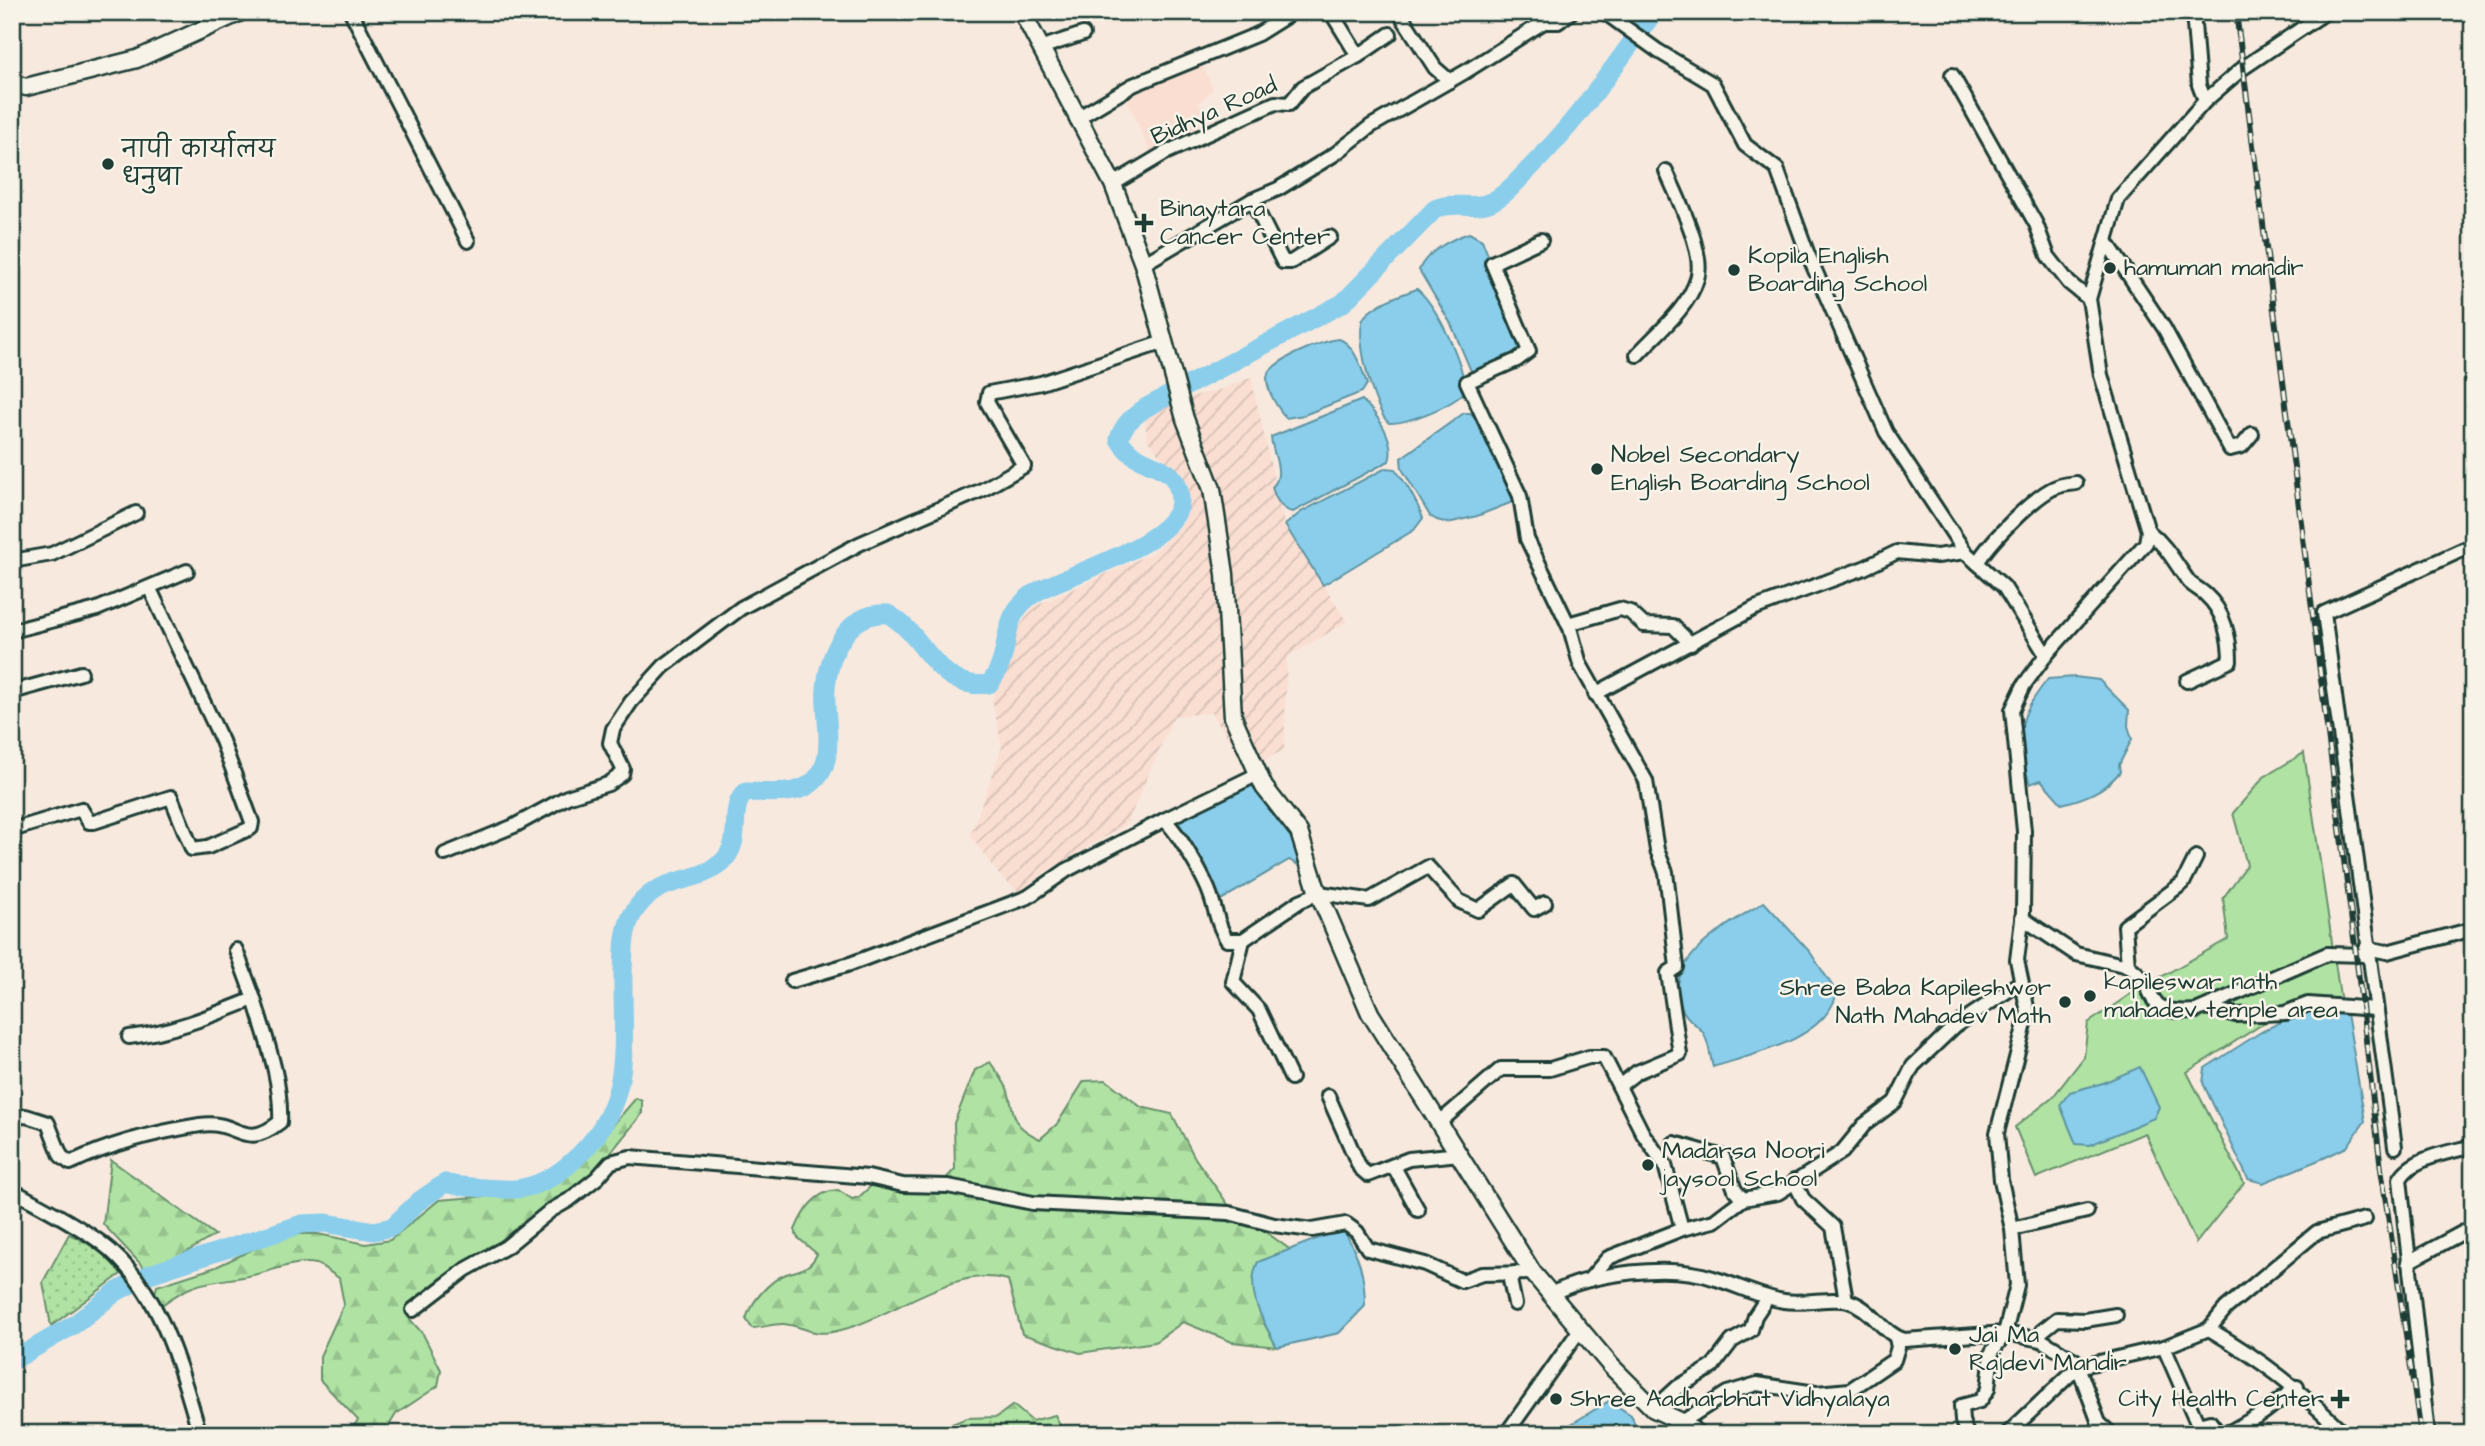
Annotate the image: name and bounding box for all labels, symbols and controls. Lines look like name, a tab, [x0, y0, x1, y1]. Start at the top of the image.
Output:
street label: Bidhya Road	[1145, 68, 1283, 155]
place label: नापी कार्यालय धनुषा	[120, 130, 276, 195]
marker: नापी कार्यालय धनुषा	[100, 156, 116, 172]
place label: Binaytara Cancer Center	[1160, 192, 1330, 254]
marker: Binaytara Cancer Center	[1134, 213, 1154, 233]
place label: Kopila English Boarding School	[1748, 239, 1927, 302]
place label: hamuman mandir	[2124, 251, 2304, 285]
marker: hamuman mandir	[2102, 260, 2118, 276]
marker: Kopila English Boarding School	[1726, 262, 1742, 278]
place label: Nobel Secondary English Boarding School	[1611, 438, 1870, 501]
marker: Nobel Secondary English Boarding School	[1589, 461, 1605, 477]
place label: kapileswar nath mahadev temple area	[2104, 965, 2338, 1027]
place label: Shree Baba Kapileshwor Nath Mahadev Math	[1780, 971, 2051, 1033]
marker: kapileswar nath mahadev temple area	[2082, 988, 2098, 1004]
marker: Shree Baba Kapileshwor Nath Mahadev Math	[2057, 994, 2073, 1010]
place label: Madarsa Noori jaysool School	[1659, 1134, 1825, 1197]
marker: Madarsa Noori jaysool School	[1640, 1157, 1656, 1173]
place label: Jai Ma Rajdevi Mandir	[1969, 1318, 2127, 1380]
marker: Jai Ma Rajdevi Mandir	[1947, 1341, 1963, 1357]
place label: Shree Aadharbhut Vidhyalaya	[1570, 1382, 1890, 1417]
place label: City Health Center	[2118, 1382, 2324, 1417]
marker: City Health Center	[2330, 1389, 2350, 1409]
marker: Shree Aadharbhut Vidhyalaya	[1548, 1391, 1564, 1407]

